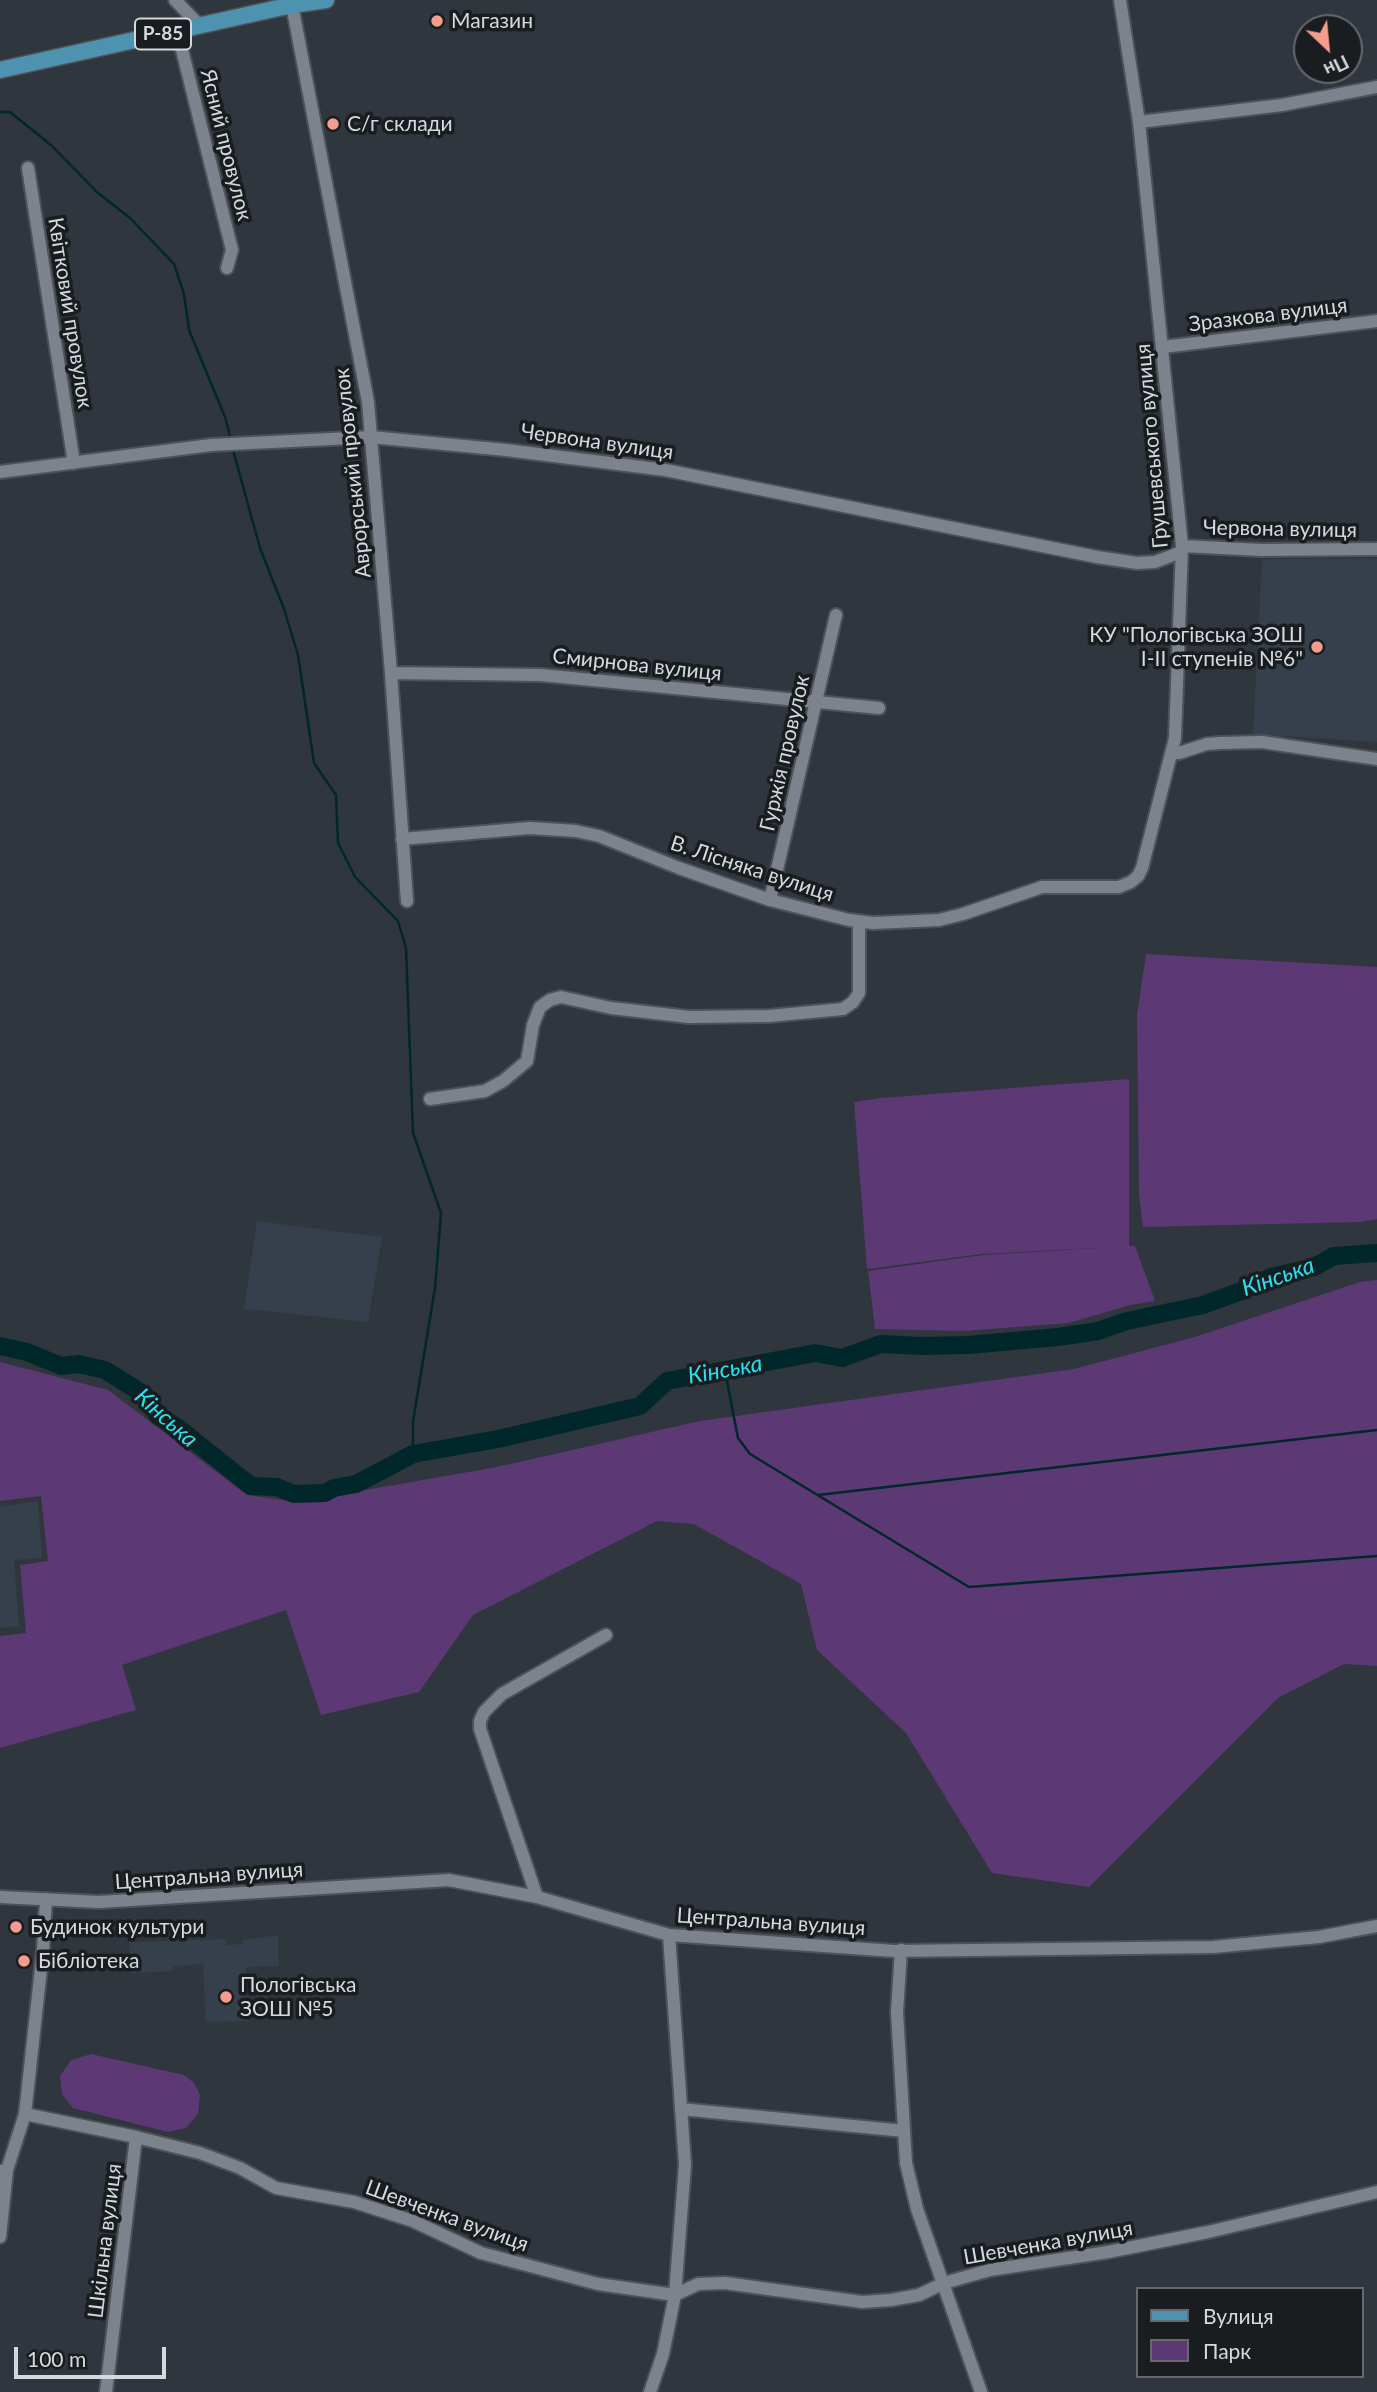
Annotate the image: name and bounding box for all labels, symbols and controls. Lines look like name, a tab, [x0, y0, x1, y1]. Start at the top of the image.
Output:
place label: Магазин	[451, 8, 533, 34]
marker: Магазин	[429, 13, 445, 29]
north arrow	[1293, 14, 1363, 84]
road number: Р-85	[135, 18, 191, 50]
text: Пн	[1320, 51, 1353, 82]
street label: Ясний провулок	[195, 66, 257, 224]
place label: С/г склади	[347, 111, 453, 137]
marker: С/г склади	[325, 116, 341, 132]
street label: Квітковий провулок	[42, 216, 98, 410]
street label: Зразкова вулиця	[1187, 293, 1349, 337]
street label: Грушевського вулиця	[1131, 343, 1173, 549]
street label: Аврорський провулок	[329, 367, 377, 579]
street label: Червона вулиця	[519, 419, 675, 465]
street label: Червона вулиця	[1203, 515, 1357, 543]
place label: КУ "Пологівська ЗОШ І-ІІ ступенів №6"	[1089, 622, 1303, 672]
marker: КУ "Пологівська ЗОШ І-ІІ ступенів №6"	[1309, 639, 1325, 655]
street label: Смирнова вулиця	[551, 644, 723, 686]
street label: Гуржія провулок	[755, 673, 815, 833]
street label: В. Лісняка вулиця	[667, 831, 837, 907]
water label: Кінська	[1238, 1252, 1318, 1302]
water label: Кінська	[686, 1350, 764, 1390]
water label: Кінська	[129, 1383, 203, 1453]
street label: Центральна вулиця	[114, 1857, 304, 1895]
street label: Центральна вулиця	[676, 1903, 866, 1941]
place label: Будинок культури	[30, 1914, 204, 1940]
marker: Будинок культури	[8, 1919, 24, 1935]
place label: Бібліотека	[38, 1948, 139, 1974]
marker: Бібліотека	[16, 1953, 32, 1969]
place label: Пологівська ЗОШ №5	[240, 1972, 356, 2022]
marker: Пологівська ЗОШ №5	[218, 1989, 234, 2005]
street label: Шкільна вулиця	[83, 2162, 127, 2320]
street label: Шевченка вулиця	[362, 2175, 532, 2257]
street label: Шевченка вулиця	[961, 2216, 1135, 2270]
legend	[1136, 2287, 1363, 2378]
text: Вулиця	[1203, 2303, 1274, 2328]
scale bar	[18, 2332, 170, 2376]
text: Парк	[1203, 2338, 1251, 2363]
text: 100 m	[27, 2346, 86, 2371]

